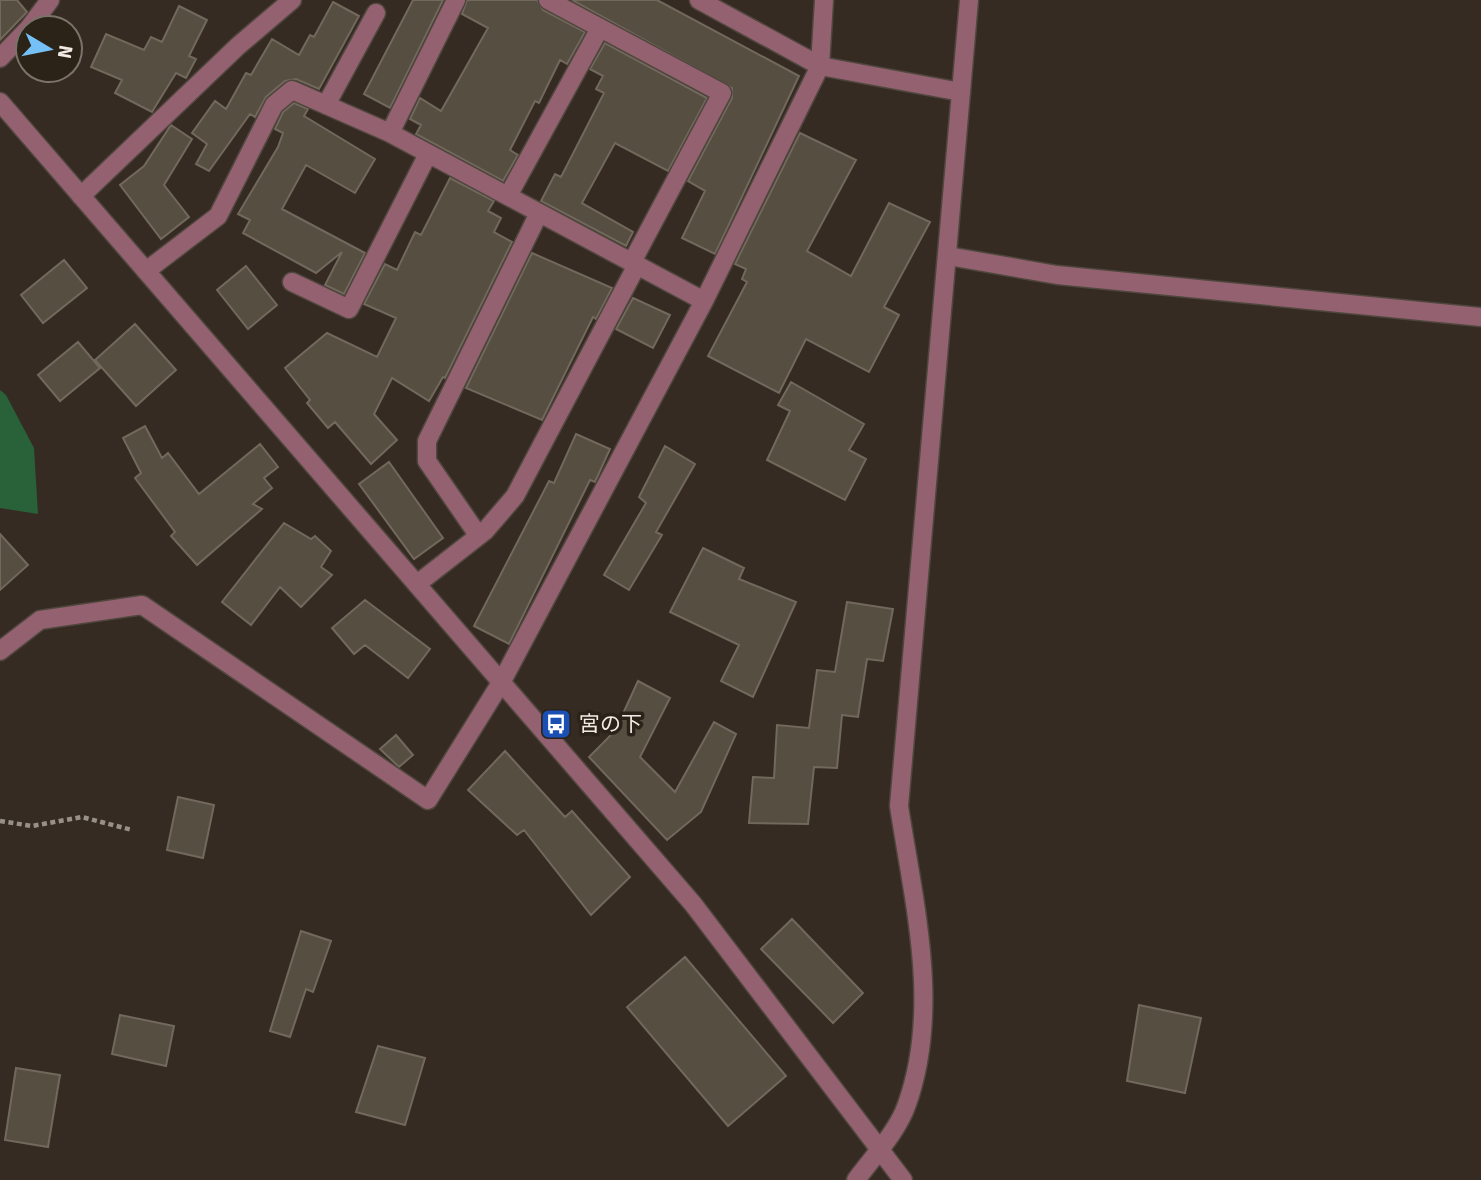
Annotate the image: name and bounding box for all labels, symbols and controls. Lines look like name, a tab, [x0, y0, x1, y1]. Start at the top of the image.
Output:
north arrow	[14, 14, 84, 84]
text: N	[52, 43, 78, 60]
bus stop icon: 宮の下	[539, 707, 573, 741]
place label: 宮の下	[579, 711, 642, 737]

